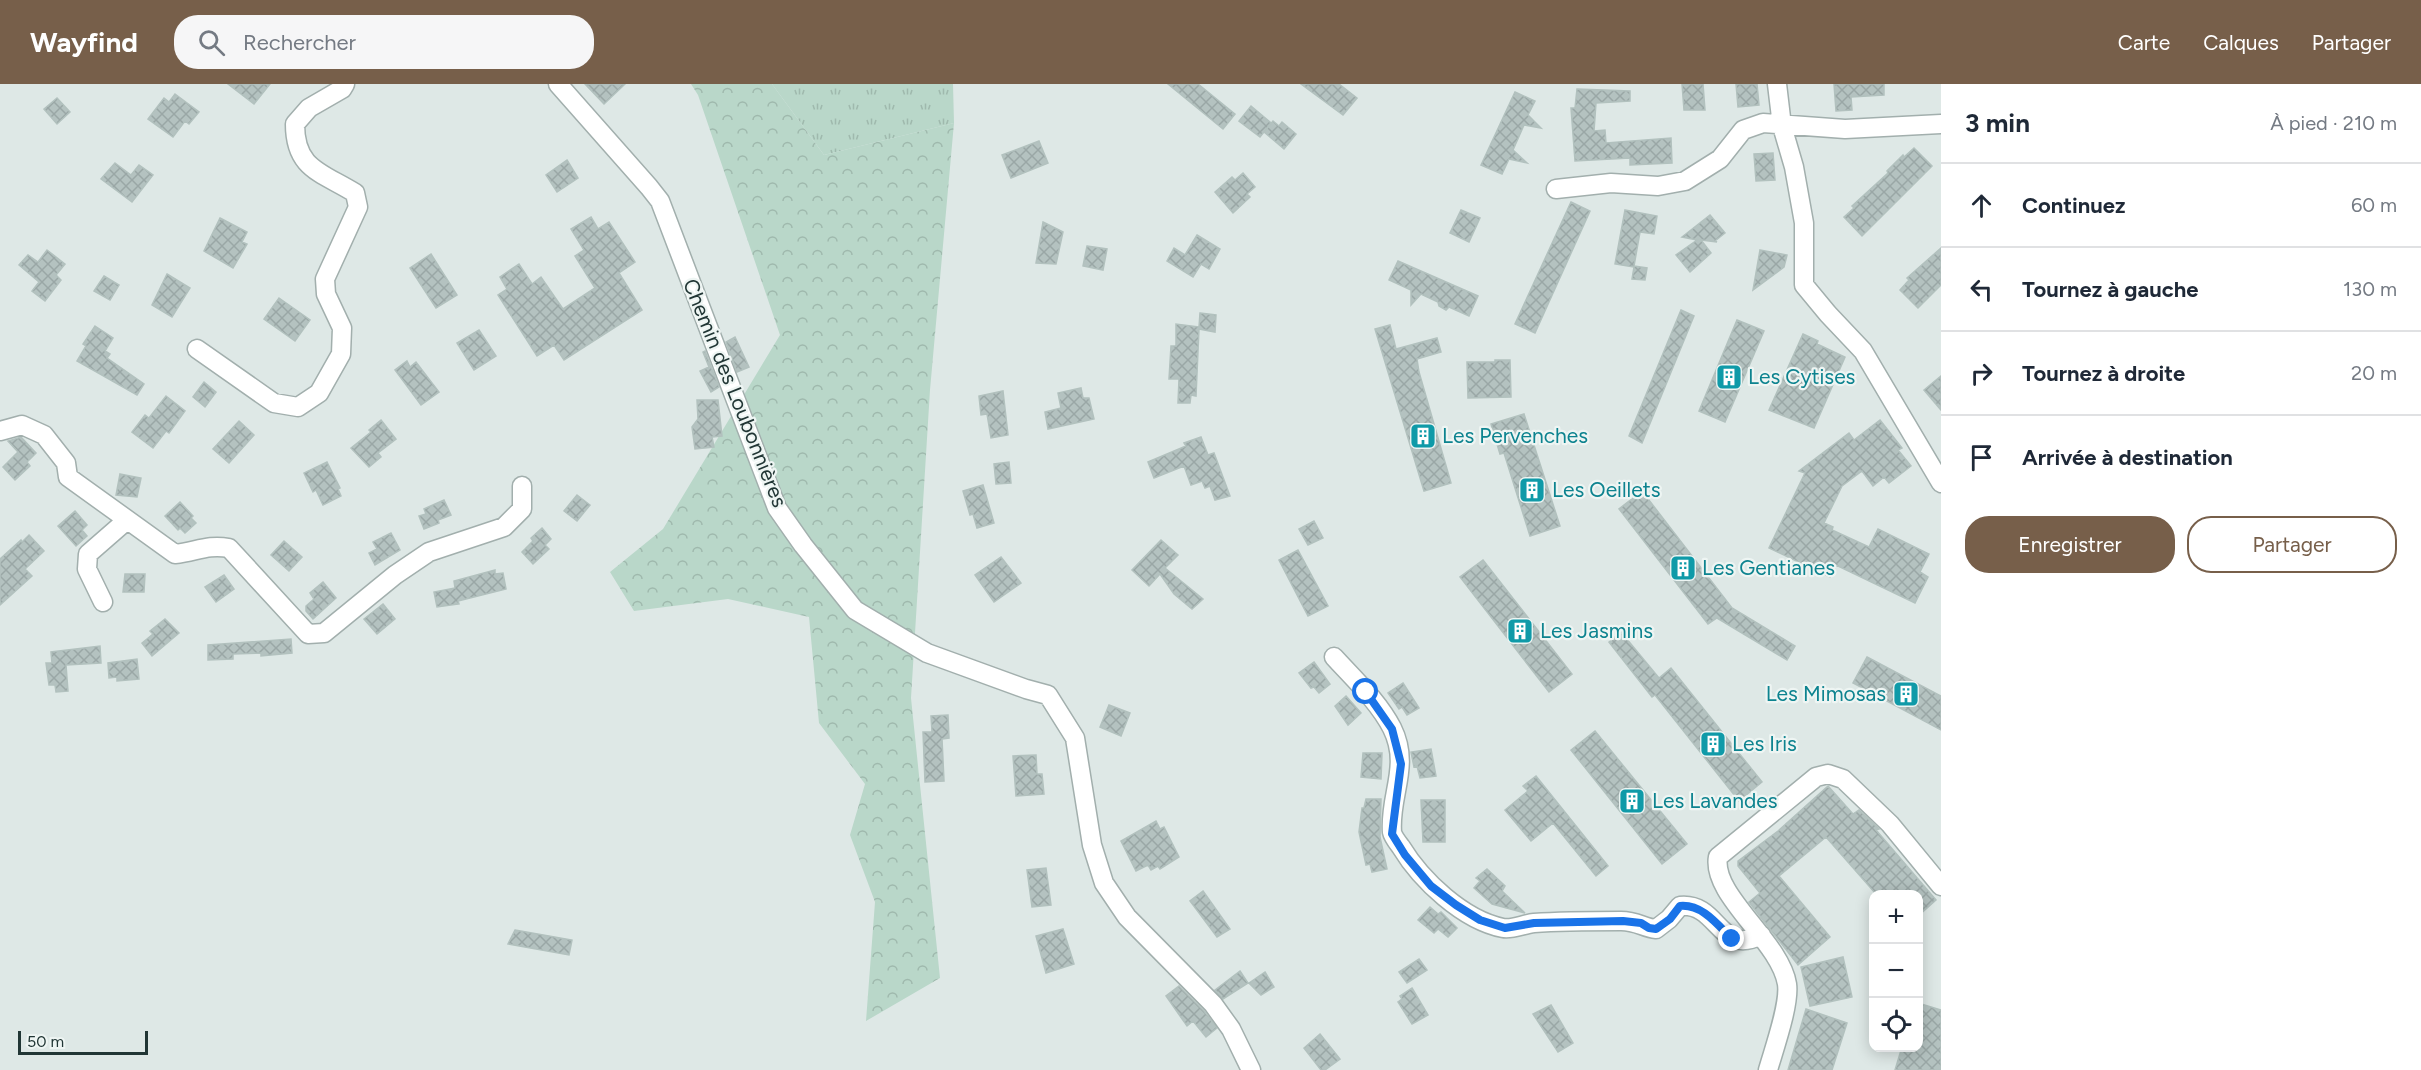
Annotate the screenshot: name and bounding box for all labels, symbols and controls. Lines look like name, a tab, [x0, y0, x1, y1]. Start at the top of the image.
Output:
search box	[174, 15, 594, 69]
text: Wayfind	[30, 25, 138, 59]
icon: search	[195, 26, 228, 59]
text: Rechercher	[243, 29, 356, 56]
text: Carte	[2118, 30, 2170, 55]
text: Calques	[2203, 30, 2279, 55]
text: Partager	[2312, 30, 2391, 55]
text: 3 min	[1965, 107, 2030, 139]
text: À pied · 210 m	[2270, 111, 2397, 135]
icon: ahead	[1965, 189, 1998, 222]
text: Continuez	[2022, 192, 2126, 219]
text: 60 m	[2351, 193, 2397, 217]
icon: left	[1965, 273, 1998, 306]
street label: Chemin des Loubonnières	[678, 275, 793, 511]
text: Tournez à gauche	[2022, 276, 2198, 303]
text: 130 m	[2343, 277, 2397, 301]
icon: right	[1965, 357, 1998, 390]
text: Tournez à droite	[2022, 360, 2185, 387]
text: 20 m	[2351, 361, 2397, 385]
building icon: Les Cytises	[1714, 362, 1744, 392]
place label: Les Cytises	[1748, 364, 1855, 389]
building icon: Les Pervenches	[1408, 421, 1438, 451]
place label: Les Pervenches	[1442, 423, 1588, 448]
icon: arrive	[1965, 441, 1998, 474]
text: Arrivée à destination	[2022, 444, 2233, 471]
building icon: Les Oeillets	[1517, 475, 1547, 505]
place label: Les Oeillets	[1552, 477, 1660, 502]
button: Enregistrer	[1965, 516, 2175, 573]
button: Partager	[2187, 516, 2397, 573]
building icon: Les Gentianes	[1668, 553, 1698, 583]
place label: Les Gentianes	[1702, 555, 1835, 580]
building icon: Les Jasmins	[1505, 616, 1535, 646]
place label: Les Jasmins	[1540, 618, 1653, 643]
route start	[1352, 678, 1378, 704]
building icon: Les Mimosas	[1891, 679, 1921, 709]
place label: Les Mimosas	[1766, 681, 1886, 706]
building icon: Les Iris	[1698, 729, 1728, 759]
place label: Les Iris	[1732, 731, 1797, 756]
building icon: Les Lavandes	[1617, 786, 1647, 816]
place label: Les Lavandes	[1652, 788, 1778, 813]
map controls	[1869, 890, 1923, 1052]
button: +	[1869, 890, 1923, 944]
route end	[1718, 925, 1744, 951]
button: −	[1869, 944, 1923, 998]
button: locate	[1869, 998, 1923, 1052]
scale bar	[18, 1028, 148, 1056]
text: 50 m	[27, 1032, 64, 1051]

